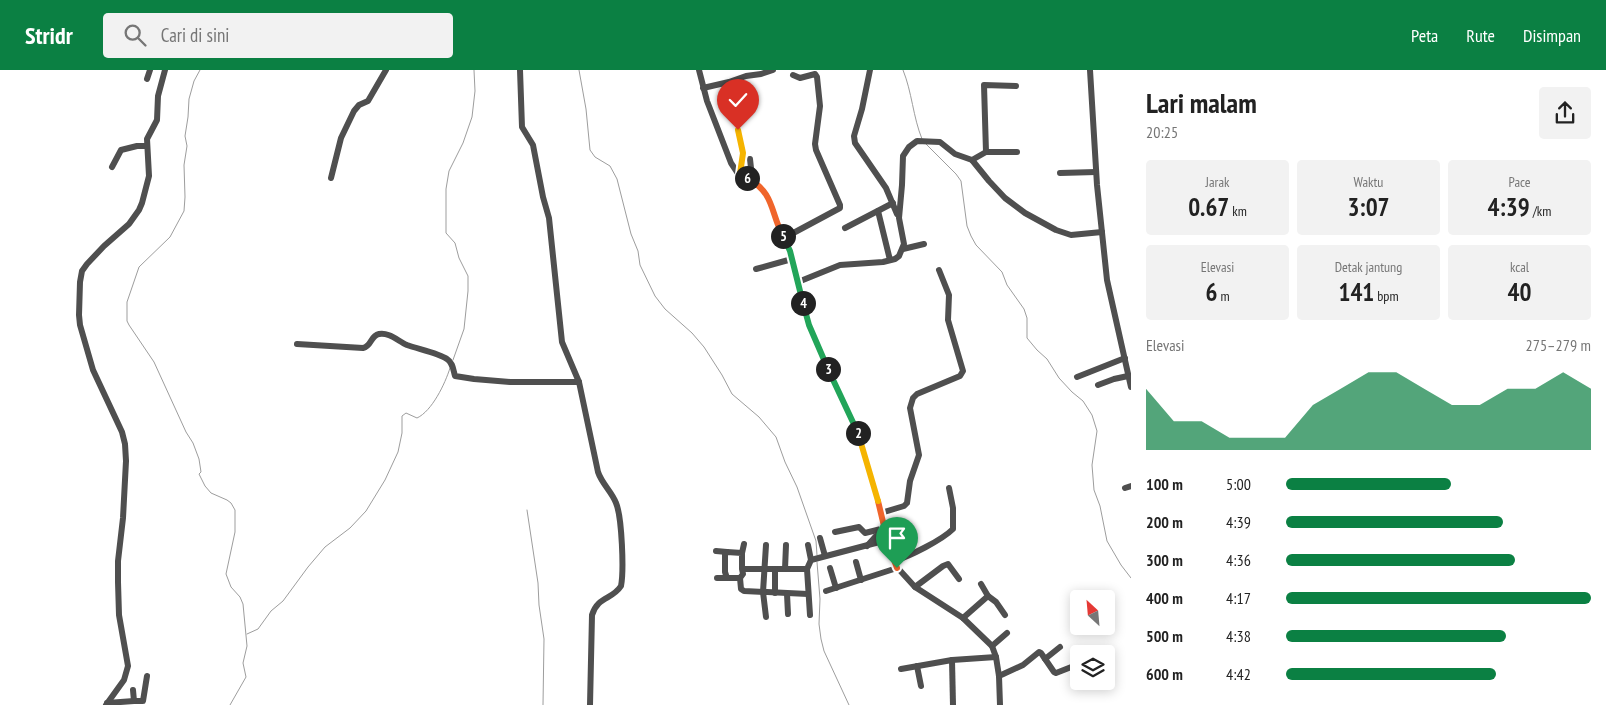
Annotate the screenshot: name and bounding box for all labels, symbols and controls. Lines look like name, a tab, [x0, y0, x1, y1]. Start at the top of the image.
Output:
search box	[103, 13, 453, 58]
text: Stridr	[25, 20, 73, 51]
icon: search	[121, 21, 149, 49]
text: Cari di sini	[161, 23, 229, 47]
text: Peta	[1411, 24, 1438, 47]
text: Rute	[1466, 24, 1495, 47]
text: Disimpan	[1523, 24, 1581, 47]
pin	[717, 79, 759, 130]
text: Lari malam	[1146, 84, 1257, 121]
icon: check	[724, 86, 752, 114]
button: share	[1539, 87, 1591, 139]
text: 20:25	[1146, 122, 1178, 142]
pin: 6	[734, 166, 760, 190]
text: 6	[744, 169, 751, 187]
text: Jarak	[1206, 173, 1229, 191]
text: Waktu	[1354, 173, 1383, 191]
text: Pace	[1508, 173, 1531, 191]
text: 0.67	[1188, 191, 1229, 223]
text: 3:07	[1347, 191, 1390, 223]
text: 4:39	[1488, 191, 1530, 223]
text: km	[1229, 202, 1247, 220]
text: /km	[1530, 202, 1551, 220]
pin: 5	[770, 224, 796, 248]
text: 5	[780, 227, 787, 245]
text: Elevasi	[1201, 258, 1234, 276]
text: Detak jantung	[1335, 258, 1402, 276]
text: kcal	[1510, 258, 1529, 276]
text: 6	[1205, 276, 1217, 308]
text: 141	[1338, 276, 1374, 308]
text: 40	[1508, 276, 1531, 308]
text: m	[1217, 287, 1230, 305]
text: bpm	[1374, 287, 1399, 305]
pin: 4	[790, 290, 816, 316]
text: 4	[800, 294, 807, 312]
text: Elevasi	[1146, 335, 1184, 355]
text: 275–279 m	[1526, 335, 1591, 355]
pin: 3	[816, 356, 840, 382]
text: 3	[825, 360, 832, 378]
pin: 2	[846, 420, 870, 446]
text: 2	[855, 424, 862, 442]
text: 100 m	[1146, 474, 1183, 494]
text: 5:00	[1226, 474, 1251, 494]
text: 200 m	[1146, 512, 1183, 532]
text: 4:39	[1226, 512, 1251, 532]
pin	[876, 517, 918, 568]
icon: arrive	[883, 524, 911, 552]
text: 300 m	[1146, 550, 1183, 570]
text: 4:36	[1226, 550, 1251, 570]
text: 400 m	[1146, 588, 1183, 608]
text: 4:17	[1226, 588, 1251, 608]
north arrow	[1070, 590, 1115, 635]
map controls	[1070, 590, 1115, 690]
text: 500 m	[1146, 626, 1183, 646]
text: 4:38	[1226, 626, 1251, 646]
button: layers	[1070, 645, 1115, 690]
text: 600 m	[1146, 664, 1183, 684]
text: 4:42	[1226, 664, 1251, 684]

